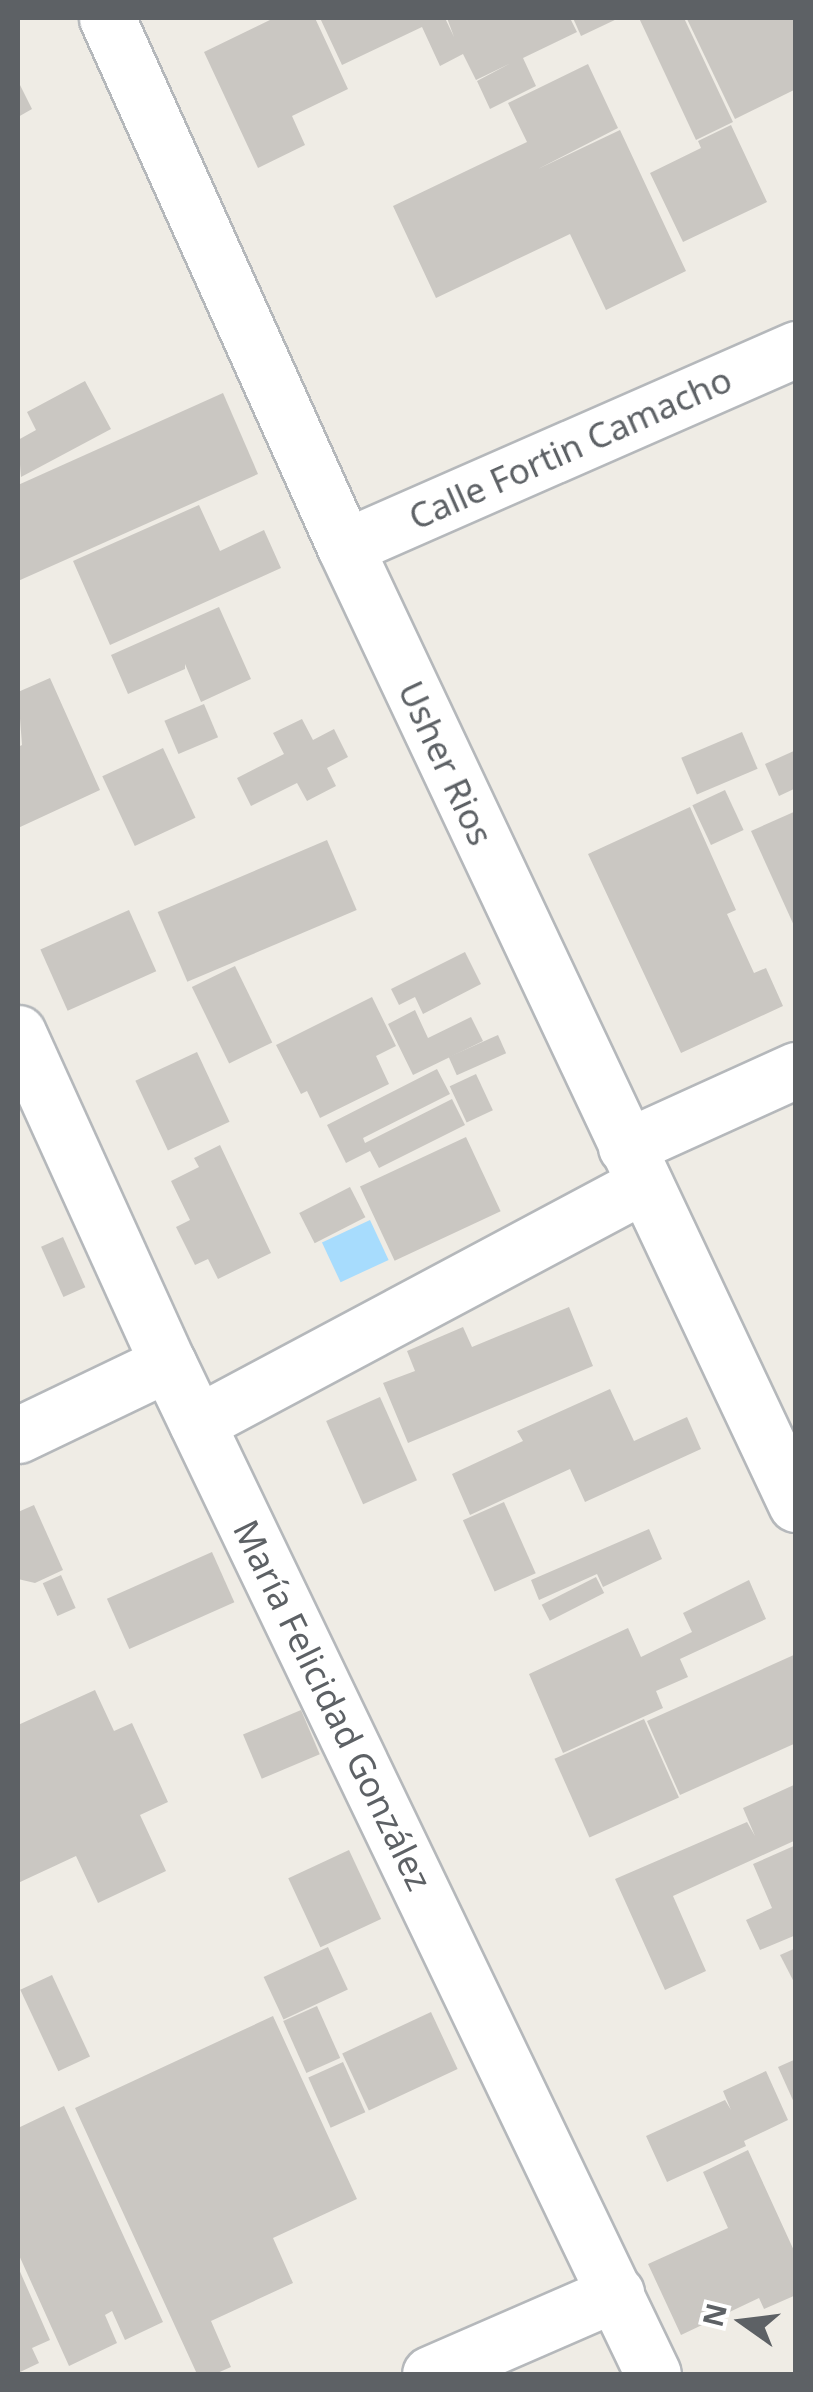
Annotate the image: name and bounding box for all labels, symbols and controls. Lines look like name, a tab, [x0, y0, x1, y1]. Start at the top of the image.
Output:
street label: Calle Fortin Camacho	[402, 358, 738, 538]
street label: Usher Rios	[390, 674, 502, 852]
street label: María Felicidad González	[225, 1513, 441, 1897]
north arrow	[693, 2272, 793, 2372]
text: N	[693, 2299, 735, 2330]

